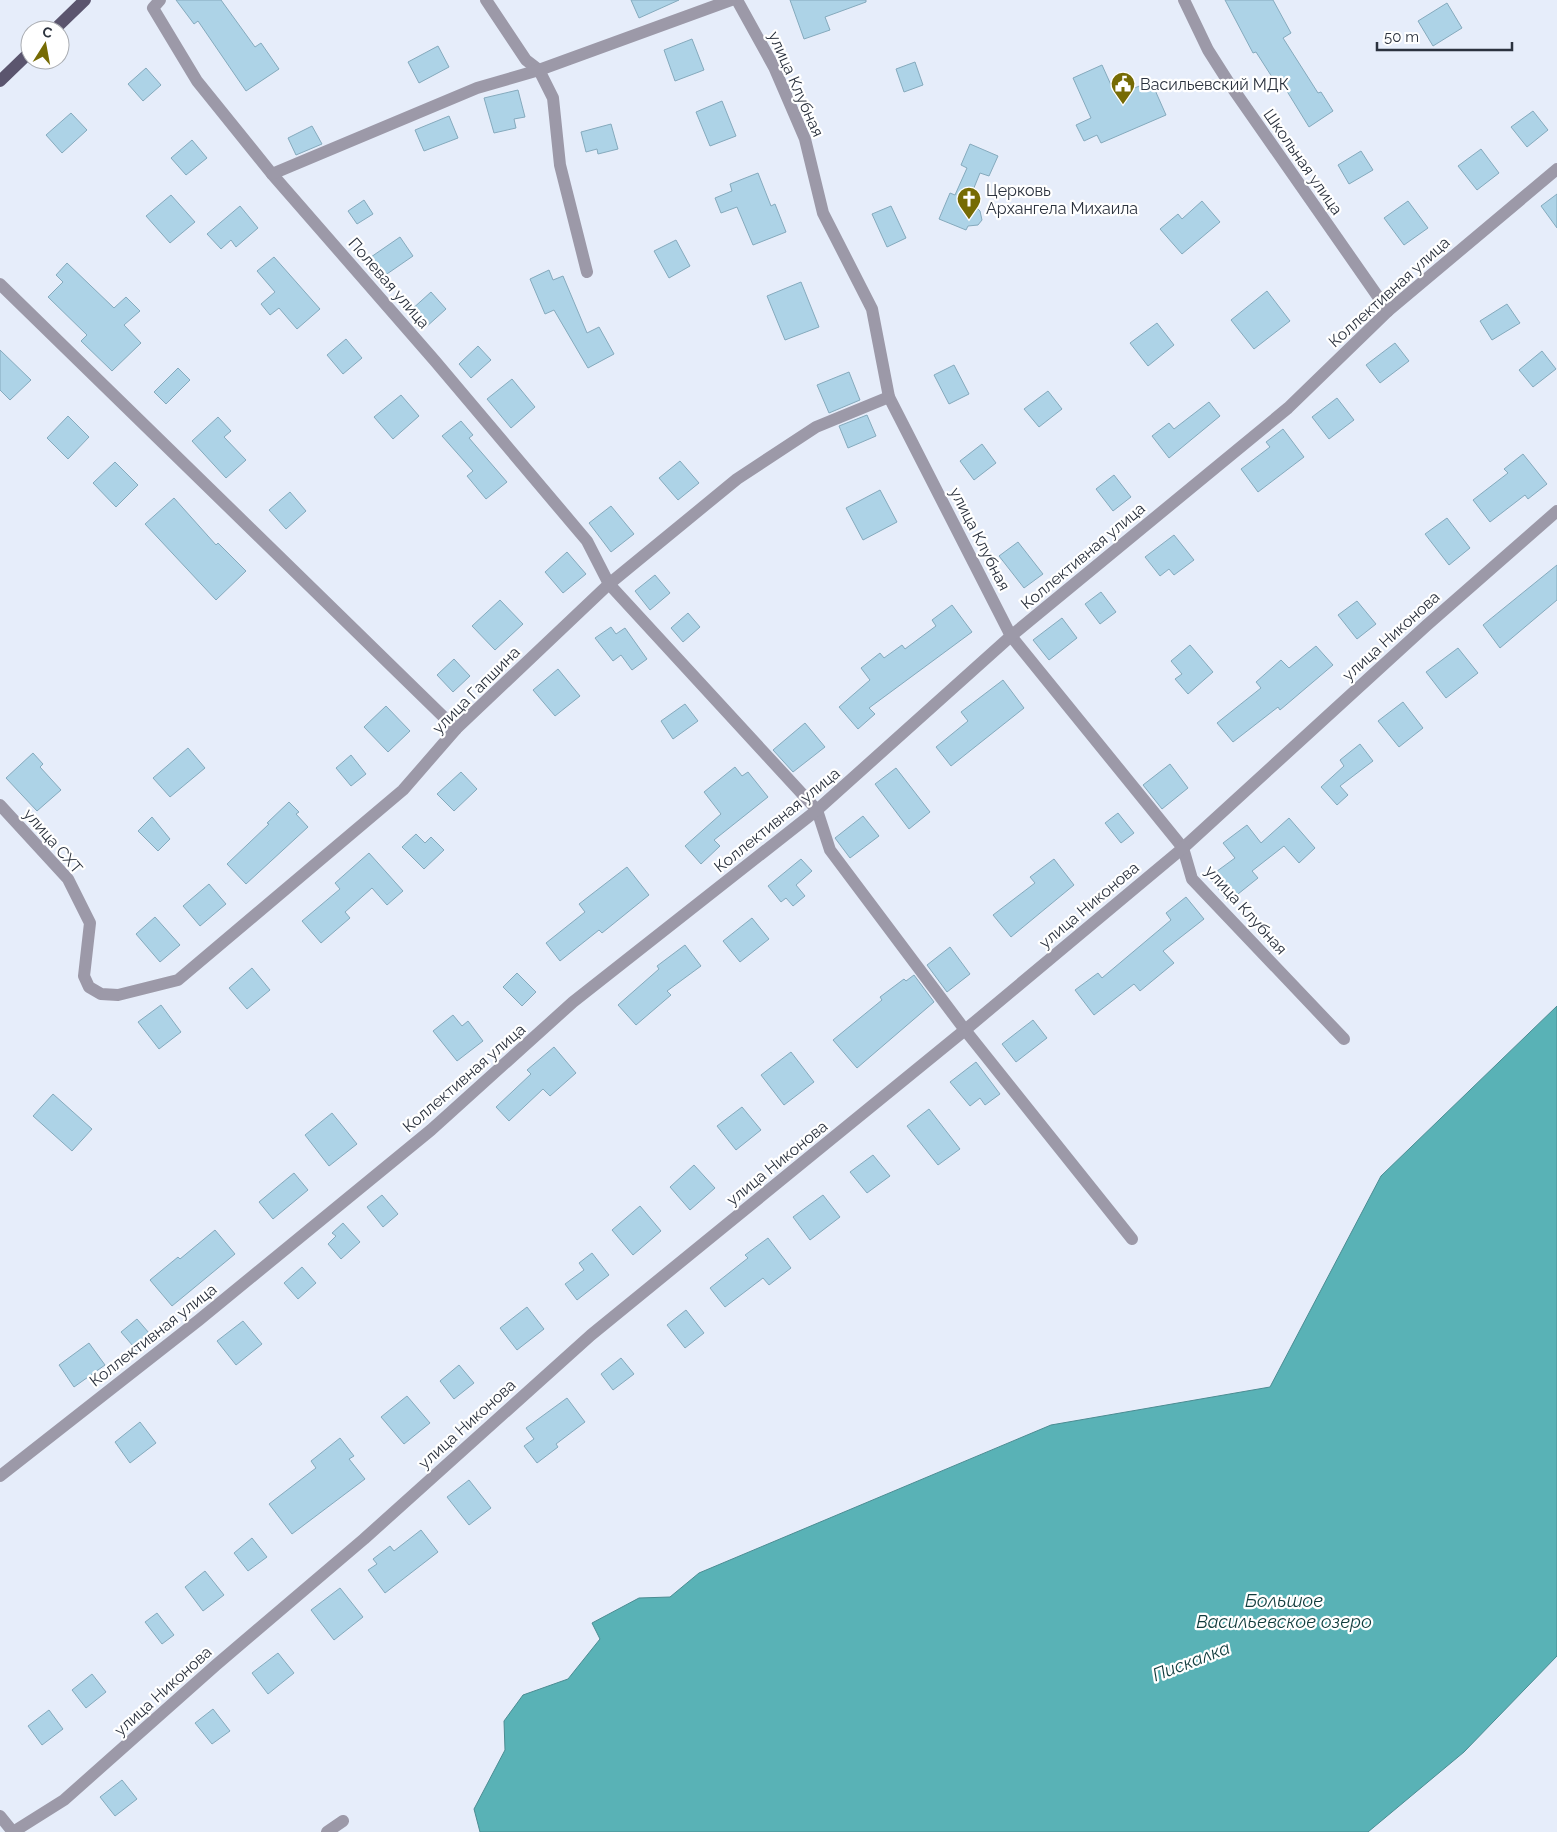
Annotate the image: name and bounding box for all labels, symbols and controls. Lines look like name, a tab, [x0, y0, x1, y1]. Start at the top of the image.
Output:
north arrow	[20, 20, 70, 70]
scale bar	[1377, 20, 1512, 52]
text: С	[41, 23, 54, 41]
street label: улица Клубная	[764, 28, 828, 140]
text: 50 m	[1384, 28, 1419, 46]
public building icon: Васильевский МДК	[1110, 71, 1136, 105]
place label: Васильевский МДК	[1140, 75, 1289, 94]
street label: Школьная улица	[1259, 105, 1347, 219]
place label: Церковь Архангела Михаила	[986, 181, 1138, 218]
church icon: Церковь Архангела Михаила	[956, 186, 982, 220]
street label: Коллективная улица	[1325, 233, 1453, 351]
street label: Полевая улица	[344, 234, 434, 332]
street label: улица Клубная	[946, 484, 1014, 594]
street label: Коллективная улица	[1017, 499, 1149, 613]
street label: улица Никонова	[1338, 587, 1444, 685]
street label: улица Гапшина	[428, 642, 524, 738]
street label: Коллективная улица	[710, 764, 844, 876]
street label: улица СХТ	[20, 805, 87, 878]
street label: улица Никонова	[1035, 858, 1143, 952]
street label: улица Клубная	[1201, 862, 1291, 958]
street label: Коллективная улица	[399, 1020, 529, 1136]
street label: улица Никонова	[723, 1117, 831, 1209]
street label: Коллективная улица	[86, 1279, 220, 1391]
street label: улица Никонова	[414, 1375, 520, 1473]
water label: Большое Васильевское озеро	[1196, 1590, 1372, 1632]
water label: Пискалка	[1149, 1637, 1233, 1685]
street label: улица Никонова	[110, 1642, 216, 1740]

